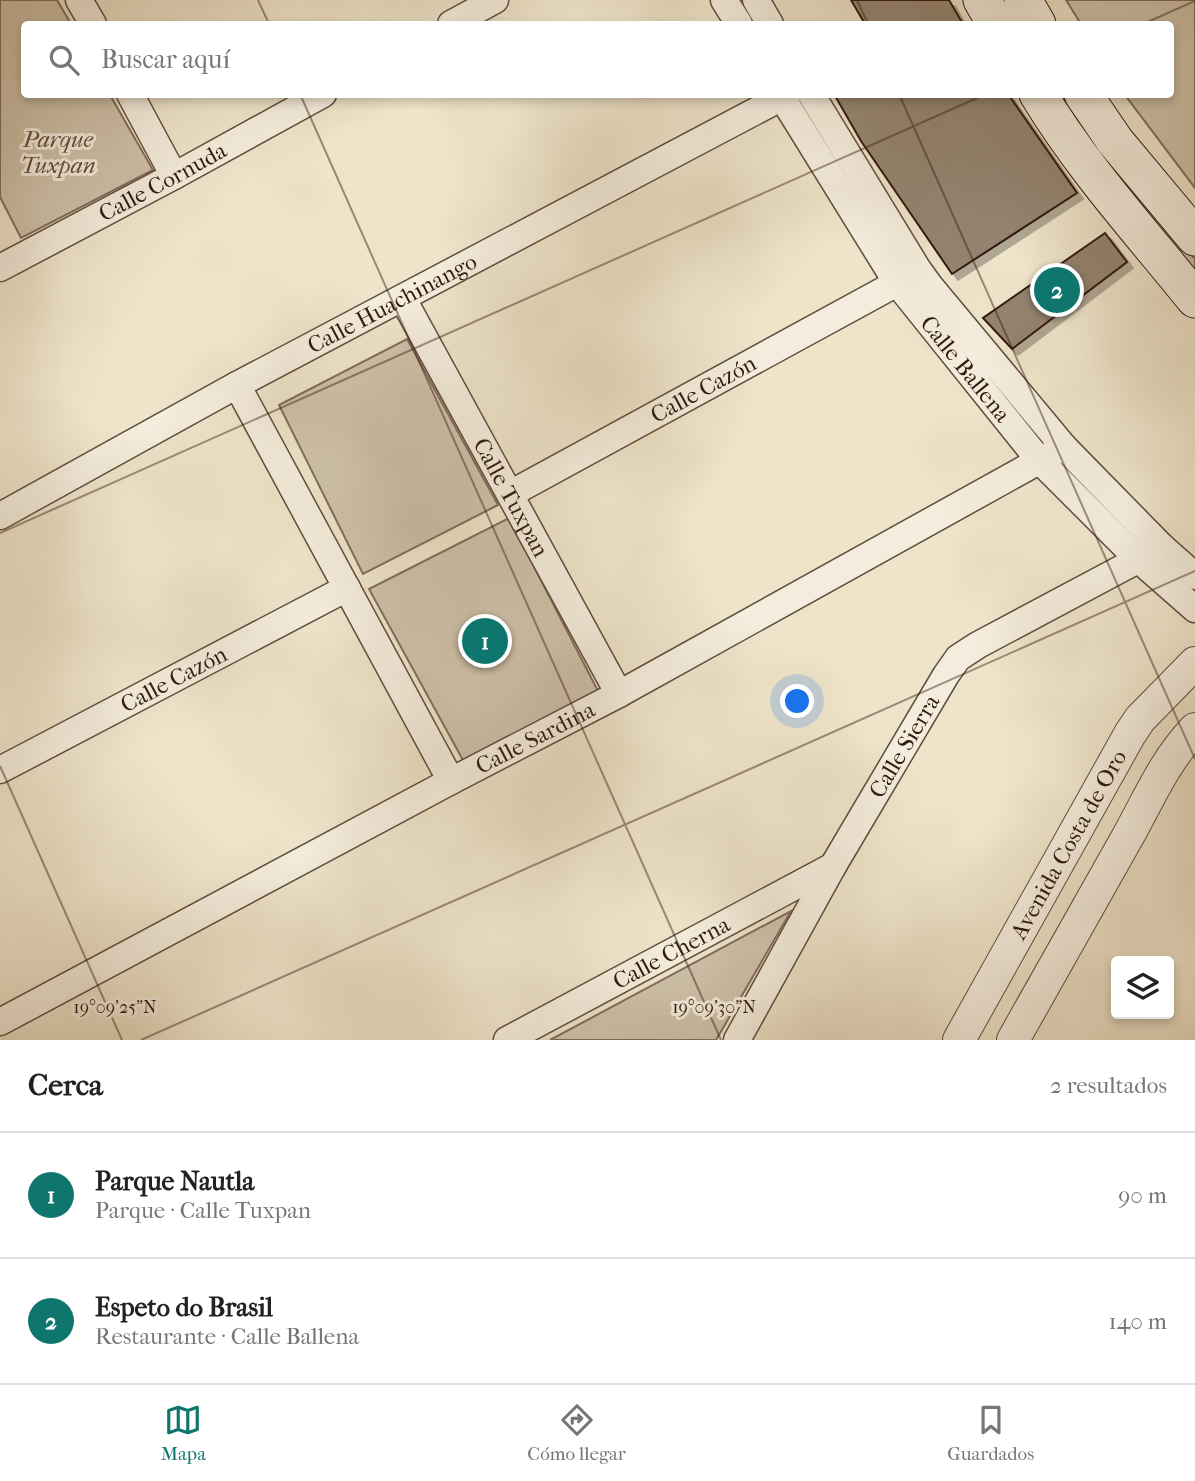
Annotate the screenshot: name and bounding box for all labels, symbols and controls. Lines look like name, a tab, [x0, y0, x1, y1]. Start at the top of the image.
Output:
search box	[21, 21, 1174, 98]
icon: search	[45, 41, 83, 79]
text: Buscar aquí	[101, 44, 230, 75]
park label: Parque Tuxpan	[20, 126, 96, 179]
street label: Calle Cornuda	[94, 137, 232, 227]
street label: Calle Huachinango	[303, 248, 481, 359]
pin: 2	[1034, 264, 1080, 316]
street label: Calle Ballena	[915, 310, 1016, 428]
street label: Calle Cazón	[646, 349, 761, 429]
street label: Calle Tuxpan	[468, 433, 555, 562]
pin: 1	[462, 615, 508, 667]
street label: Calle Cazón	[116, 640, 232, 718]
your location	[780, 684, 814, 718]
street label: Calle Sierra	[863, 690, 945, 803]
street label: Calle Sardina	[471, 696, 600, 780]
street label: Avenida Costa de Oro	[1005, 745, 1132, 945]
street label: Calle Cherna	[608, 911, 735, 995]
map controls	[1111, 956, 1174, 1019]
button: layers	[1111, 956, 1174, 1019]
text: 19°09'25"N	[73, 997, 157, 1018]
text: 19°09'30"N	[672, 997, 756, 1018]
text: Cerca	[28, 1068, 103, 1103]
text: 2 resultados	[1050, 1072, 1167, 1099]
text: Parque Nautla	[95, 1166, 254, 1197]
text: 1	[47, 1182, 55, 1209]
text: 90 m	[1118, 1182, 1167, 1209]
text: Parque · Calle Tuxpan	[95, 1197, 311, 1224]
text: Espeto do Brasil	[95, 1292, 273, 1323]
text: 2	[45, 1308, 57, 1335]
text: 140 m	[1108, 1308, 1167, 1335]
text: Restaurante · Calle Ballena	[95, 1323, 359, 1350]
tab: Mapa	[161, 1401, 206, 1465]
tab: Cómo llegar	[527, 1401, 626, 1465]
tab: Guardados	[947, 1401, 1034, 1465]

